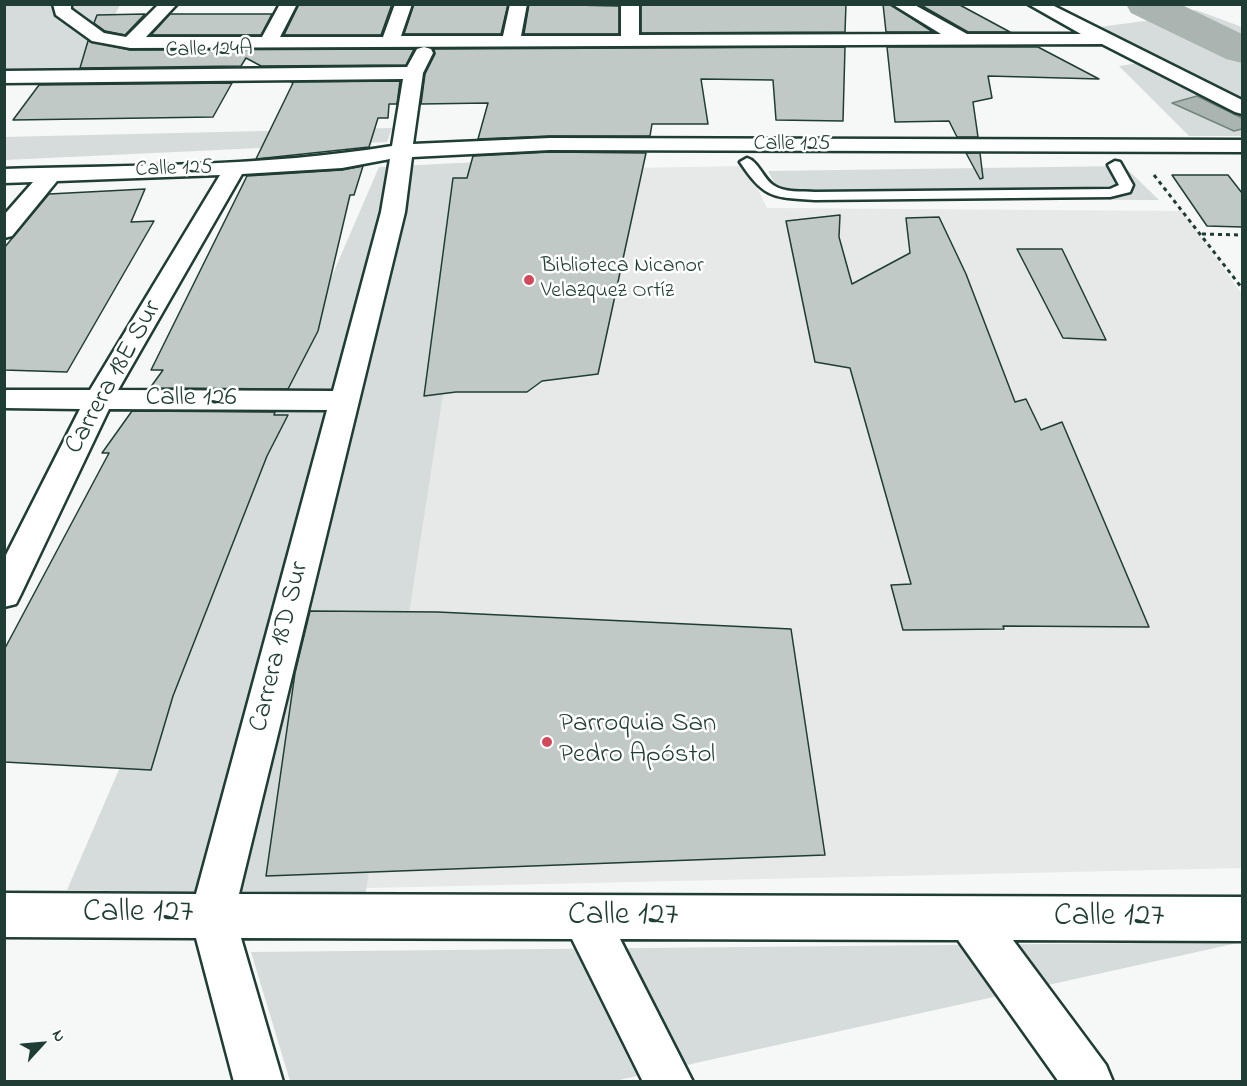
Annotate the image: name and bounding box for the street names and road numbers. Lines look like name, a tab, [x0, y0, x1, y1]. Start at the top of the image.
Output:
street label: Calle 124A	[165, 37, 253, 65]
street label: Calle 125	[753, 132, 831, 158]
street label: Calle 125	[135, 155, 213, 185]
street label: Carrera 18E Sur	[59, 295, 171, 461]
street label: Calle 126	[145, 384, 237, 416]
street label: Carrera 18D Sur	[244, 559, 318, 735]
street label: Calle 127	[83, 895, 193, 935]
street label: Calle 127	[568, 898, 678, 938]
street label: Calle 127	[1054, 899, 1164, 939]

